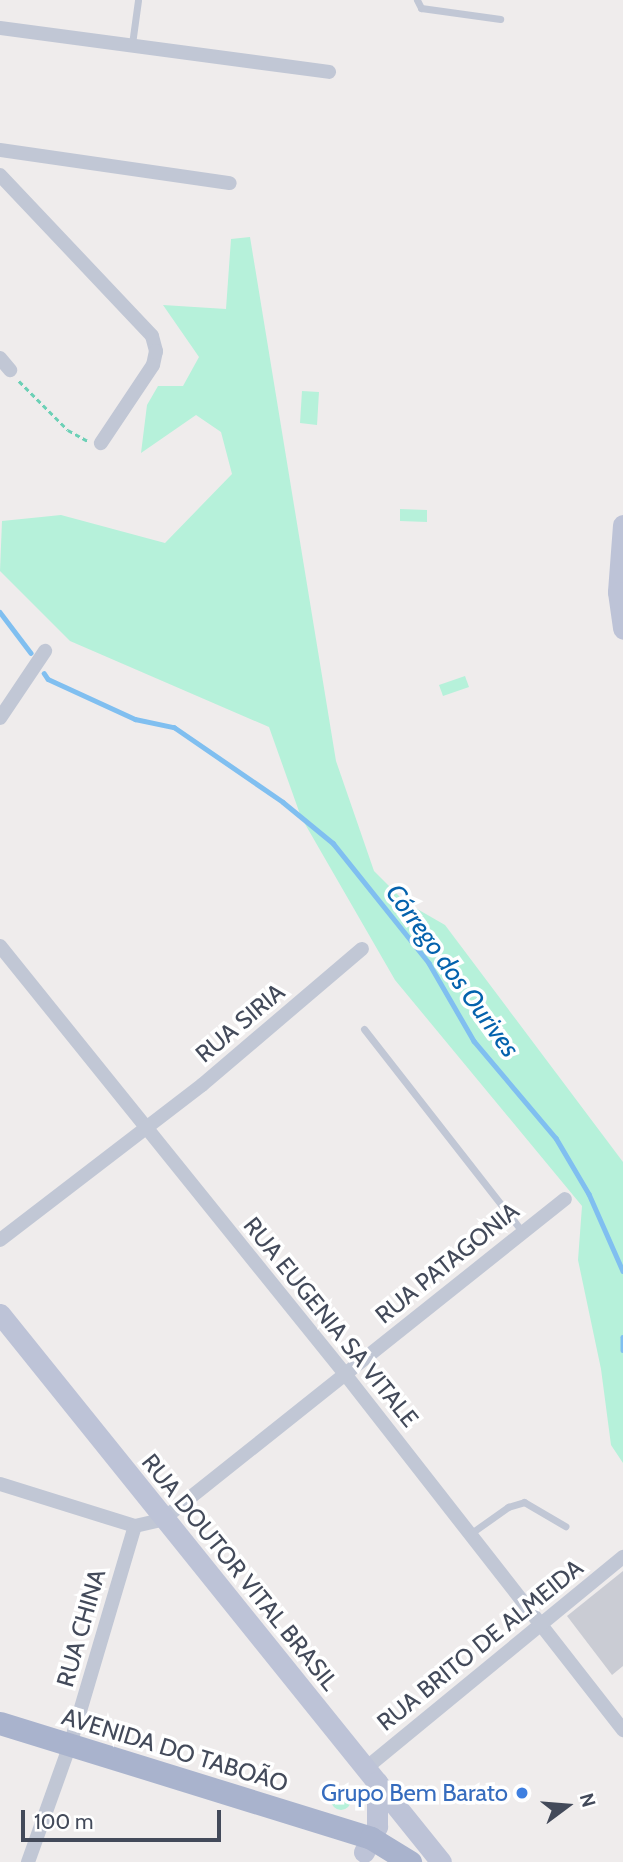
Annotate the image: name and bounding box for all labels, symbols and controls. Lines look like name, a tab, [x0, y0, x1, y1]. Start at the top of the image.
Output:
water label: Córrego dos Ourives	[379, 878, 525, 1064]
street label: RUA SIRIA	[190, 978, 290, 1068]
street label: RUA PATAGONIA	[369, 1196, 525, 1330]
street label: RUA EUGENIA SA VITALE	[238, 1211, 424, 1433]
street label: RUA DOUTOR VITAL BRASIL	[136, 1448, 344, 1696]
street label: RUA BRITO DE ALMEIDA	[371, 1553, 589, 1737]
street label: RUA CHINA	[50, 1566, 112, 1690]
street label: AVENIDA DO TABOÃO	[58, 1702, 292, 1798]
north arrow	[532, 1771, 602, 1841]
place label: Grupo Bem Barato	[321, 1779, 508, 1807]
marker: Grupo Bem Barato	[514, 1785, 530, 1801]
text: N	[575, 1790, 601, 1810]
scale bar	[24, 1796, 224, 1840]
text: 100 m	[34, 1809, 93, 1834]

